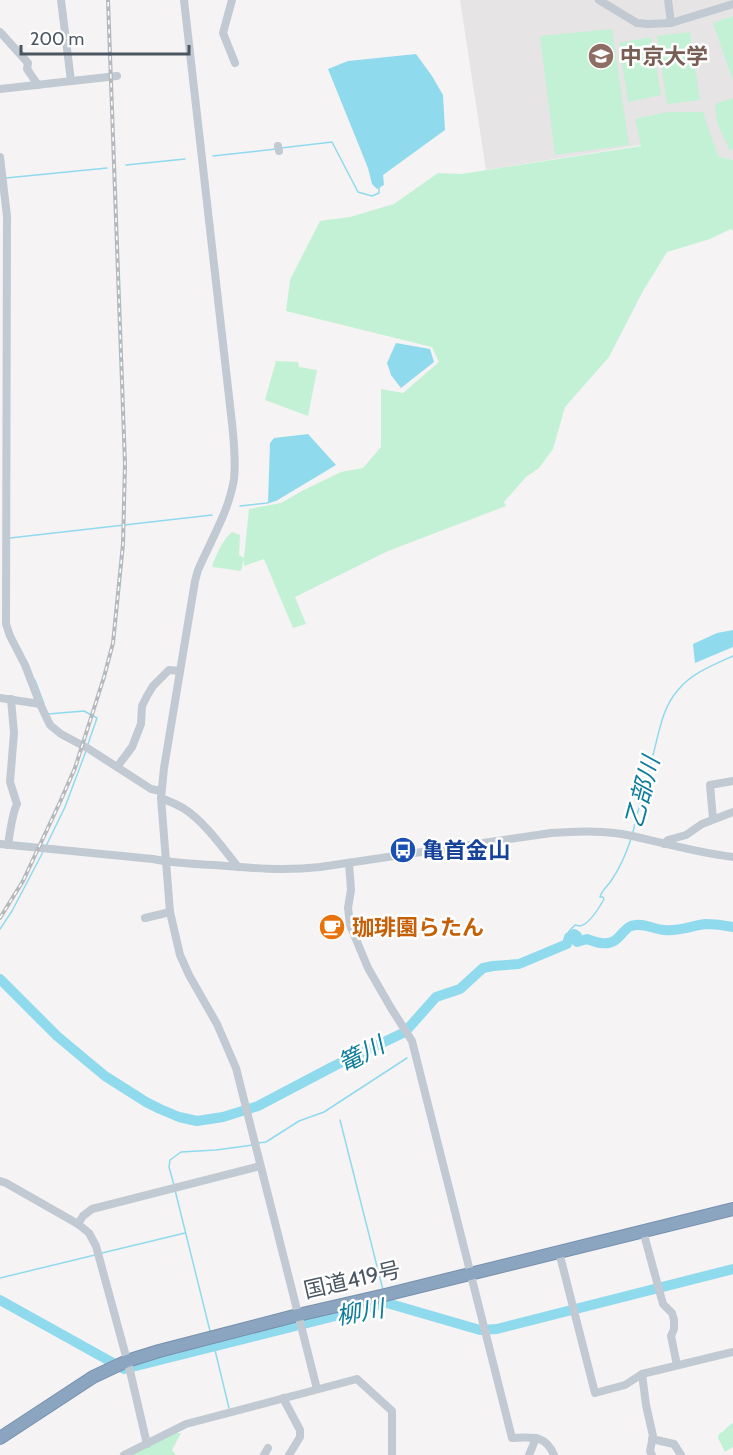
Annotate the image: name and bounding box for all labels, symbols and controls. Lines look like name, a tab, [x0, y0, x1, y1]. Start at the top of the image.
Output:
scale bar	[21, 18, 189, 56]
text: 200 m	[30, 28, 84, 50]
school or university icon: 中京大学	[586, 41, 616, 71]
place label: 中京大学	[620, 43, 708, 70]
water label: 乙部川	[619, 751, 666, 831]
bus stop icon: 亀首金山	[388, 835, 418, 865]
place label: 亀首金山	[422, 837, 510, 864]
cafe icon: 珈琲園らたん	[317, 912, 347, 942]
place label: 珈琲園らたん	[352, 914, 484, 941]
water label: 篭川	[333, 1029, 392, 1078]
street label: 国道419号	[301, 1256, 403, 1304]
water label: 柳川	[334, 1293, 389, 1330]

